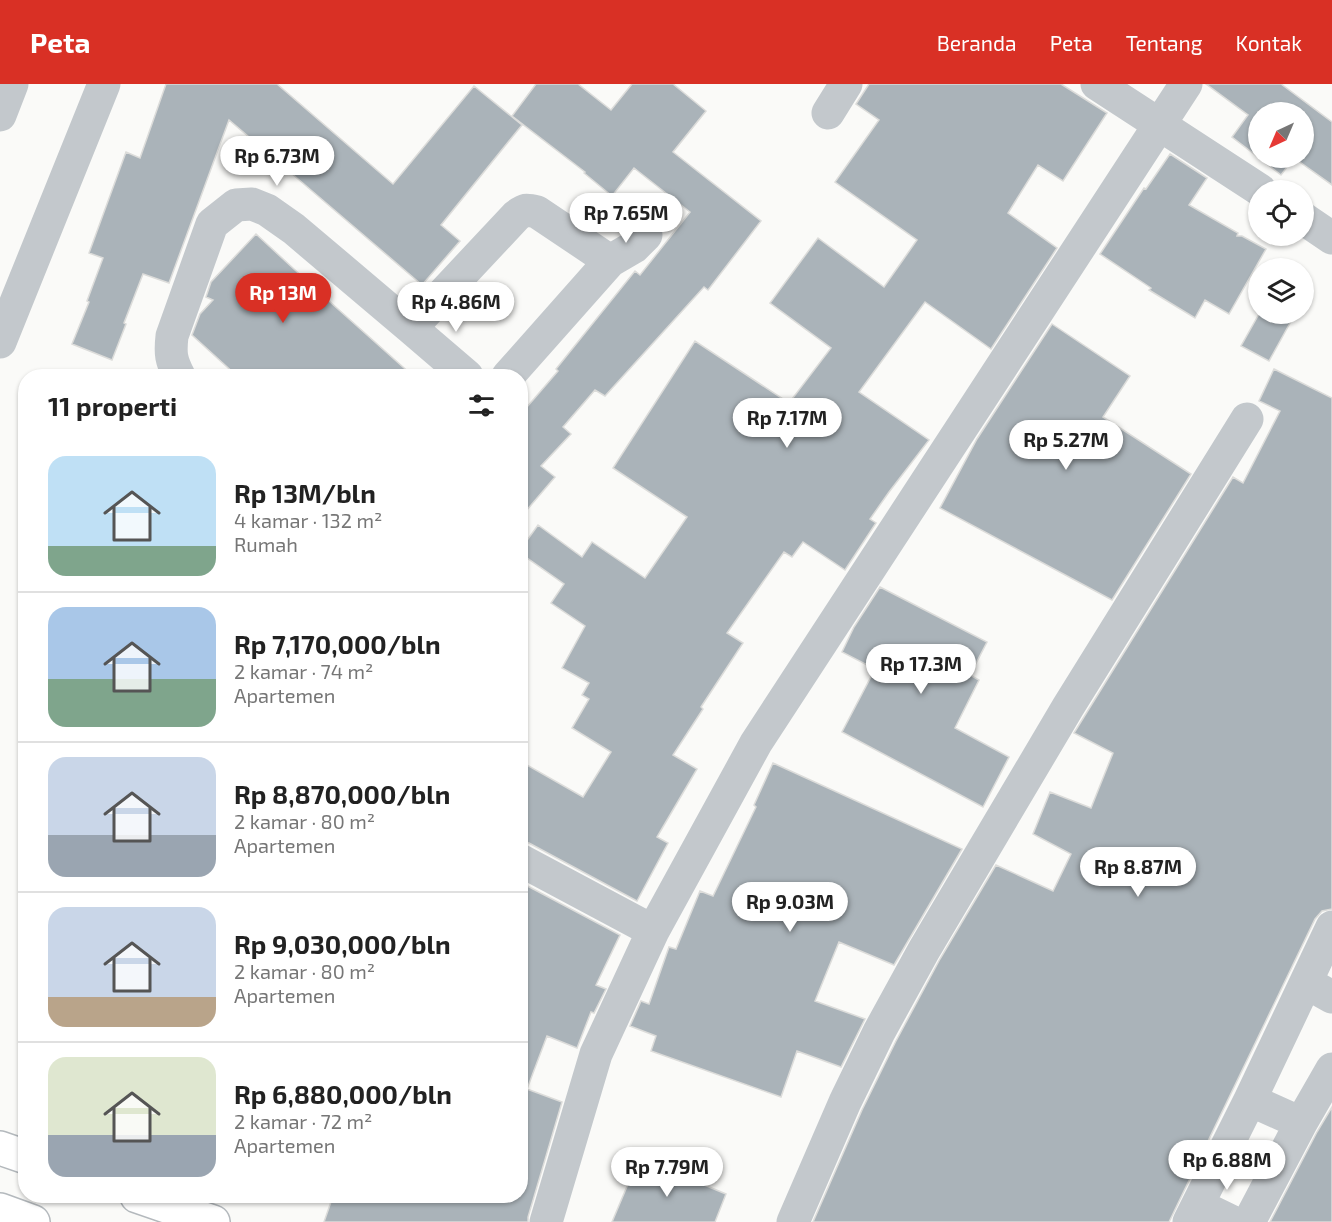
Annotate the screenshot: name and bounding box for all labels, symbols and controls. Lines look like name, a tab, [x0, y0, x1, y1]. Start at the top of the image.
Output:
text: Peta	[30, 25, 90, 59]
text: Beranda	[937, 30, 1017, 55]
text: Peta	[1050, 30, 1093, 55]
text: Tentang	[1126, 30, 1203, 55]
text: Kontak	[1236, 30, 1302, 55]
north arrow	[1248, 102, 1314, 168]
map controls	[1248, 102, 1314, 324]
pin: Rp 6.73M	[215, 136, 339, 187]
text: Rp 6.73M	[234, 143, 320, 167]
button: locate	[1248, 180, 1314, 246]
pin: Rp 7.65M	[564, 193, 688, 244]
text: Rp 7.65M	[583, 200, 669, 224]
button: layers	[1248, 258, 1314, 324]
pin: Rp 13M	[234, 273, 332, 324]
text: Rp 13M	[249, 280, 317, 304]
pin: Rp 4.86M	[394, 282, 518, 333]
text: Rp 4.86M	[411, 289, 501, 313]
icon: filters	[465, 389, 498, 422]
text: 11 properti	[48, 390, 177, 421]
pin: Rp 7.17M	[725, 398, 849, 449]
text: Rp 7.17M	[747, 405, 827, 429]
pin: Rp 5.27M	[1004, 420, 1128, 471]
text: Rp 5.27M	[1023, 427, 1109, 451]
text: Rp 13M/bln	[234, 477, 376, 508]
icon: home	[96, 480, 168, 552]
text: 4 kamar · 132 m²	[234, 508, 382, 532]
text: Rumah	[234, 532, 298, 556]
text: Rp 7,170,000/bln	[234, 628, 441, 659]
icon: home	[96, 631, 168, 703]
pin: Rp 17.3M	[859, 644, 983, 695]
text: Rp 17.3M	[880, 651, 962, 675]
text: 2 kamar · 74 m²	[234, 659, 373, 683]
text: Apartemen	[234, 683, 335, 707]
text: Rp 8,870,000/bln	[234, 778, 450, 809]
icon: home	[96, 781, 168, 853]
text: 2 kamar · 80 m²	[234, 809, 375, 833]
text: Apartemen	[234, 833, 335, 857]
pin: Rp 8.87M	[1076, 847, 1200, 898]
text: Rp 8.87M	[1094, 854, 1182, 878]
pin: Rp 9.03M	[728, 882, 852, 933]
text: Rp 9.03M	[746, 889, 834, 913]
text: Rp 9,030,000/bln	[234, 928, 451, 959]
icon: home	[96, 931, 168, 1003]
text: 2 kamar · 80 m²	[234, 959, 375, 983]
text: Apartemen	[234, 983, 335, 1007]
text: Rp 6,880,000/bln	[234, 1078, 452, 1109]
icon: home	[96, 1081, 168, 1153]
text: 2 kamar · 72 m²	[234, 1109, 372, 1133]
text: Apartemen	[234, 1133, 335, 1157]
pin: Rp 6.88M	[1165, 1140, 1289, 1191]
pin: Rp 7.79M	[605, 1147, 729, 1198]
text: Rp 6.88M	[1182, 1147, 1272, 1171]
text: Rp 7.79M	[625, 1154, 709, 1178]

